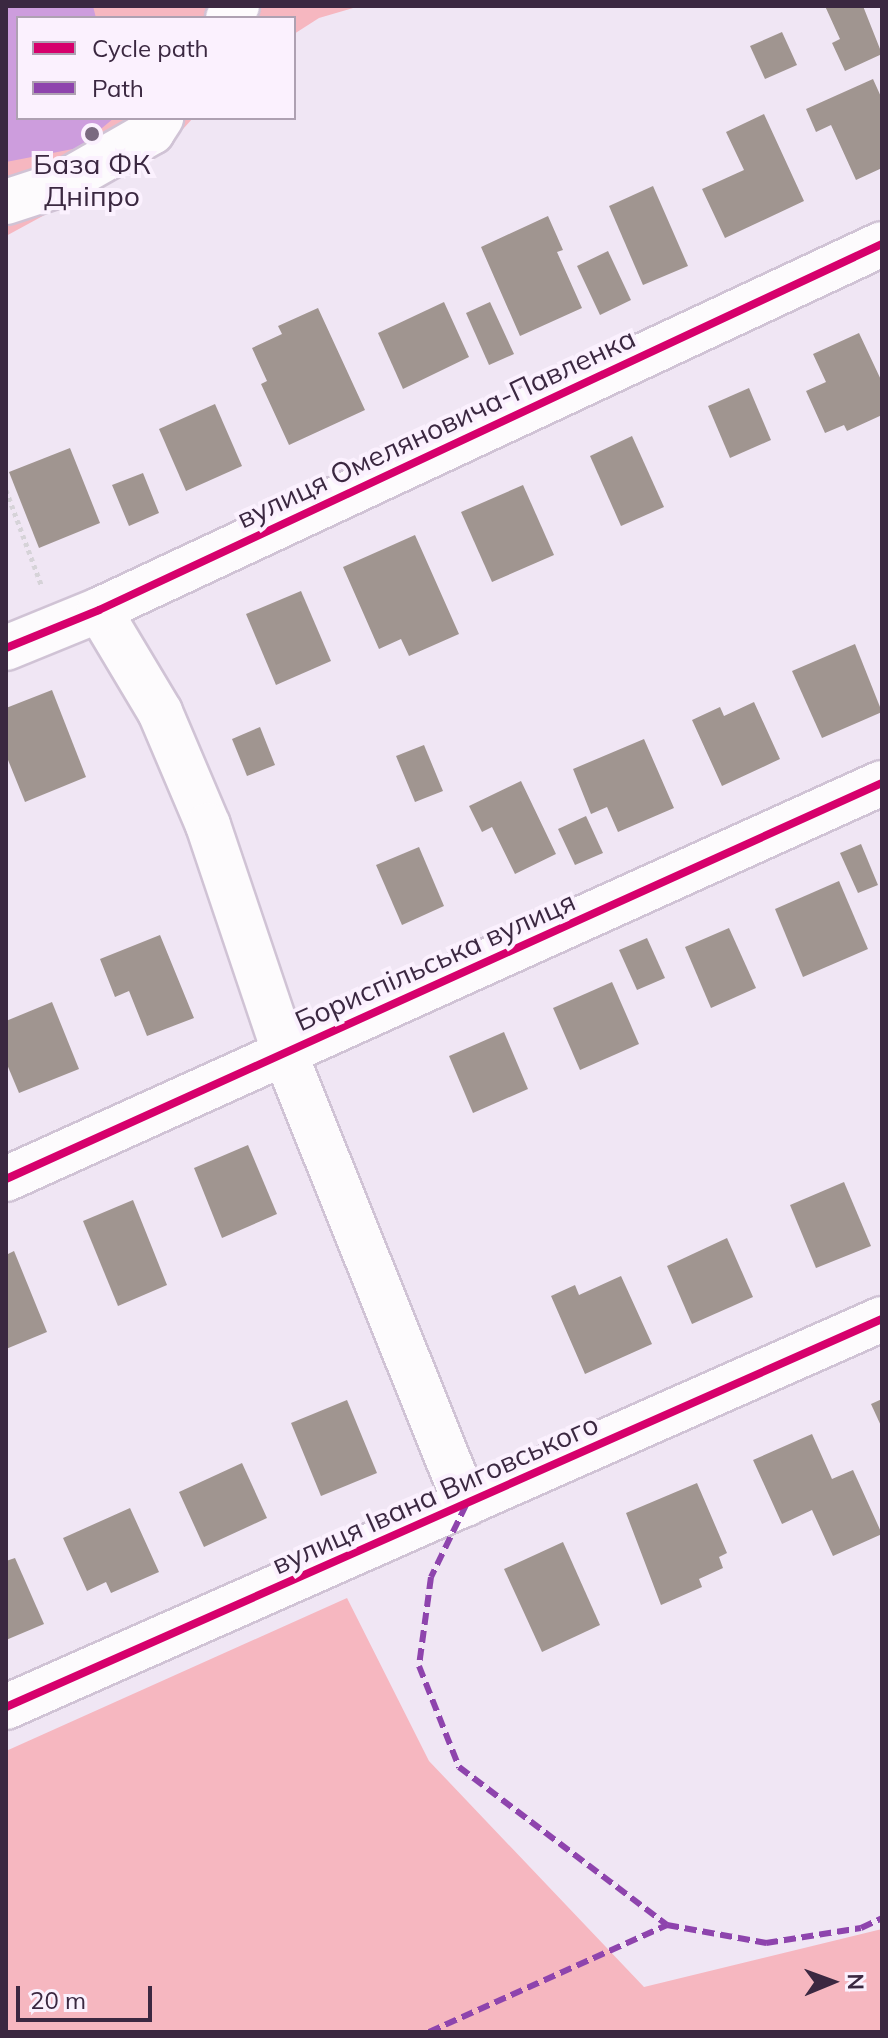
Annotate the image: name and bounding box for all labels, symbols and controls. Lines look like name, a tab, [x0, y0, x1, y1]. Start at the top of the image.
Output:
legend	[16, 16, 296, 120]
text: Cycle path	[92, 33, 209, 63]
text: Path	[92, 73, 144, 103]
marker: База ФК Дніпро	[83, 125, 101, 143]
place label: База ФК Дніпро	[33, 147, 151, 213]
street label: вулиця Омеляновича-Павленка	[231, 321, 641, 535]
street label: Бориспільська вулиця	[290, 884, 580, 1038]
street label: вулиця Івана Виговського	[267, 1407, 603, 1581]
north arrow	[792, 1942, 872, 2022]
scale bar	[20, 1970, 156, 2020]
text: N	[842, 1973, 870, 1990]
text: 20 m	[30, 1985, 86, 2015]

